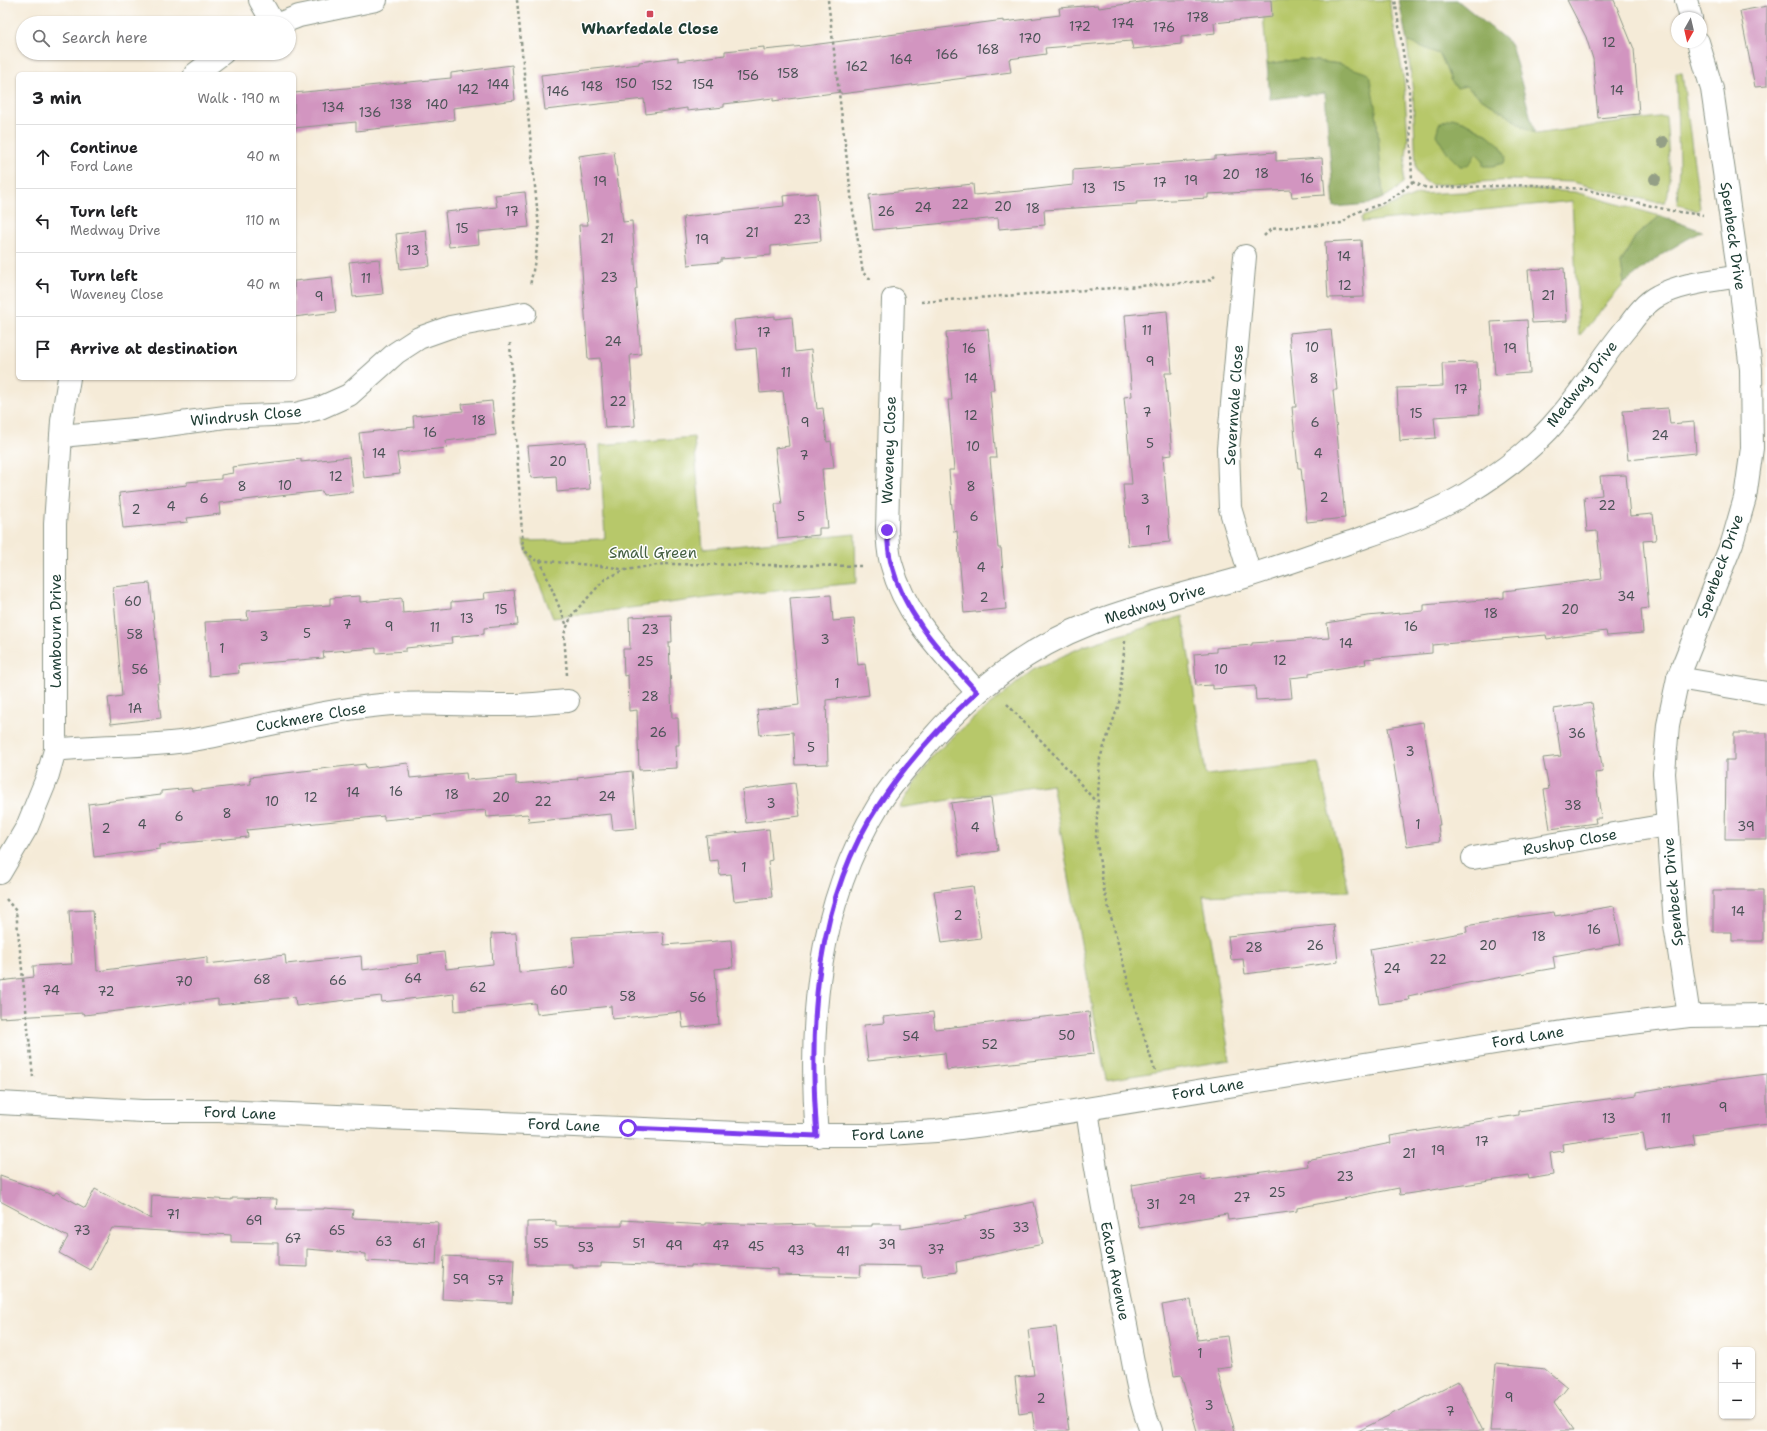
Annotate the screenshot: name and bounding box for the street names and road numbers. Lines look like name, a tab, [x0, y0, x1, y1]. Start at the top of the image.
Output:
street label: Spenbeck Drive	[1716, 181, 1750, 291]
street label: Medway Drive	[1542, 337, 1622, 431]
street label: Severnvale Close	[1220, 344, 1248, 466]
street label: Waveney Close	[877, 396, 901, 504]
street label: Windrush Close	[189, 401, 303, 431]
street label: Spenbeck Drive	[1692, 511, 1748, 621]
street label: Lambourn Drive	[46, 574, 66, 688]
street label: Medway Drive	[1102, 579, 1208, 629]
street label: Cuckmere Close	[254, 697, 368, 737]
street label: Rushup Close	[1521, 824, 1619, 860]
street label: Spenbeck Drive	[1658, 837, 1688, 947]
street label: Ford Lane	[1490, 1021, 1566, 1053]
street label: Ford Lane	[1170, 1073, 1246, 1105]
street label: Ford Lane	[203, 1102, 277, 1124]
street label: Ford Lane	[527, 1114, 601, 1136]
street label: Ford Lane	[851, 1123, 925, 1145]
street label: Eaton Avenue	[1096, 1220, 1134, 1322]

